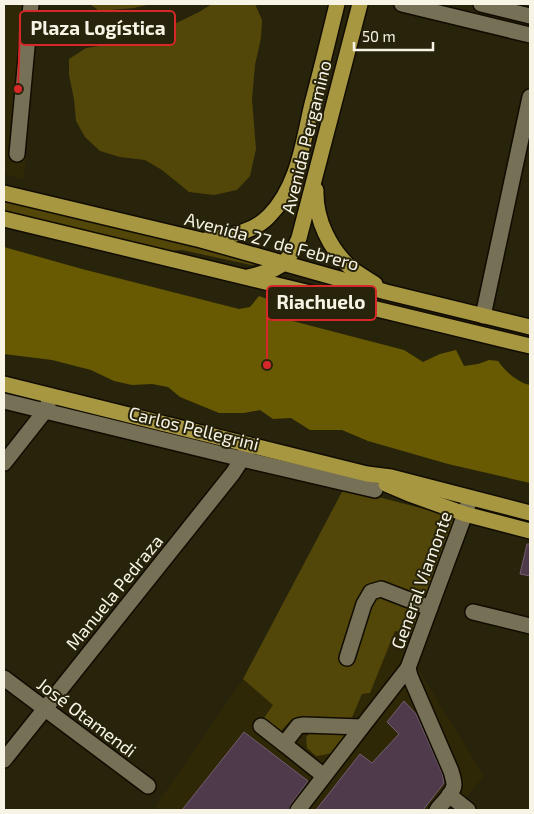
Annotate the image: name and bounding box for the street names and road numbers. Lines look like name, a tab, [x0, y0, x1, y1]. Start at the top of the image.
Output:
street label: Avenida Pergamino	[276, 58, 336, 216]
street label: Avenida 27 de Febrero	[182, 207, 362, 275]
street label: Carlos Pellegrini	[127, 401, 261, 455]
street label: General Viamonte	[386, 508, 456, 652]
street label: Manuela Pedraza	[61, 530, 167, 654]
street label: José Otamendi	[33, 673, 141, 761]

